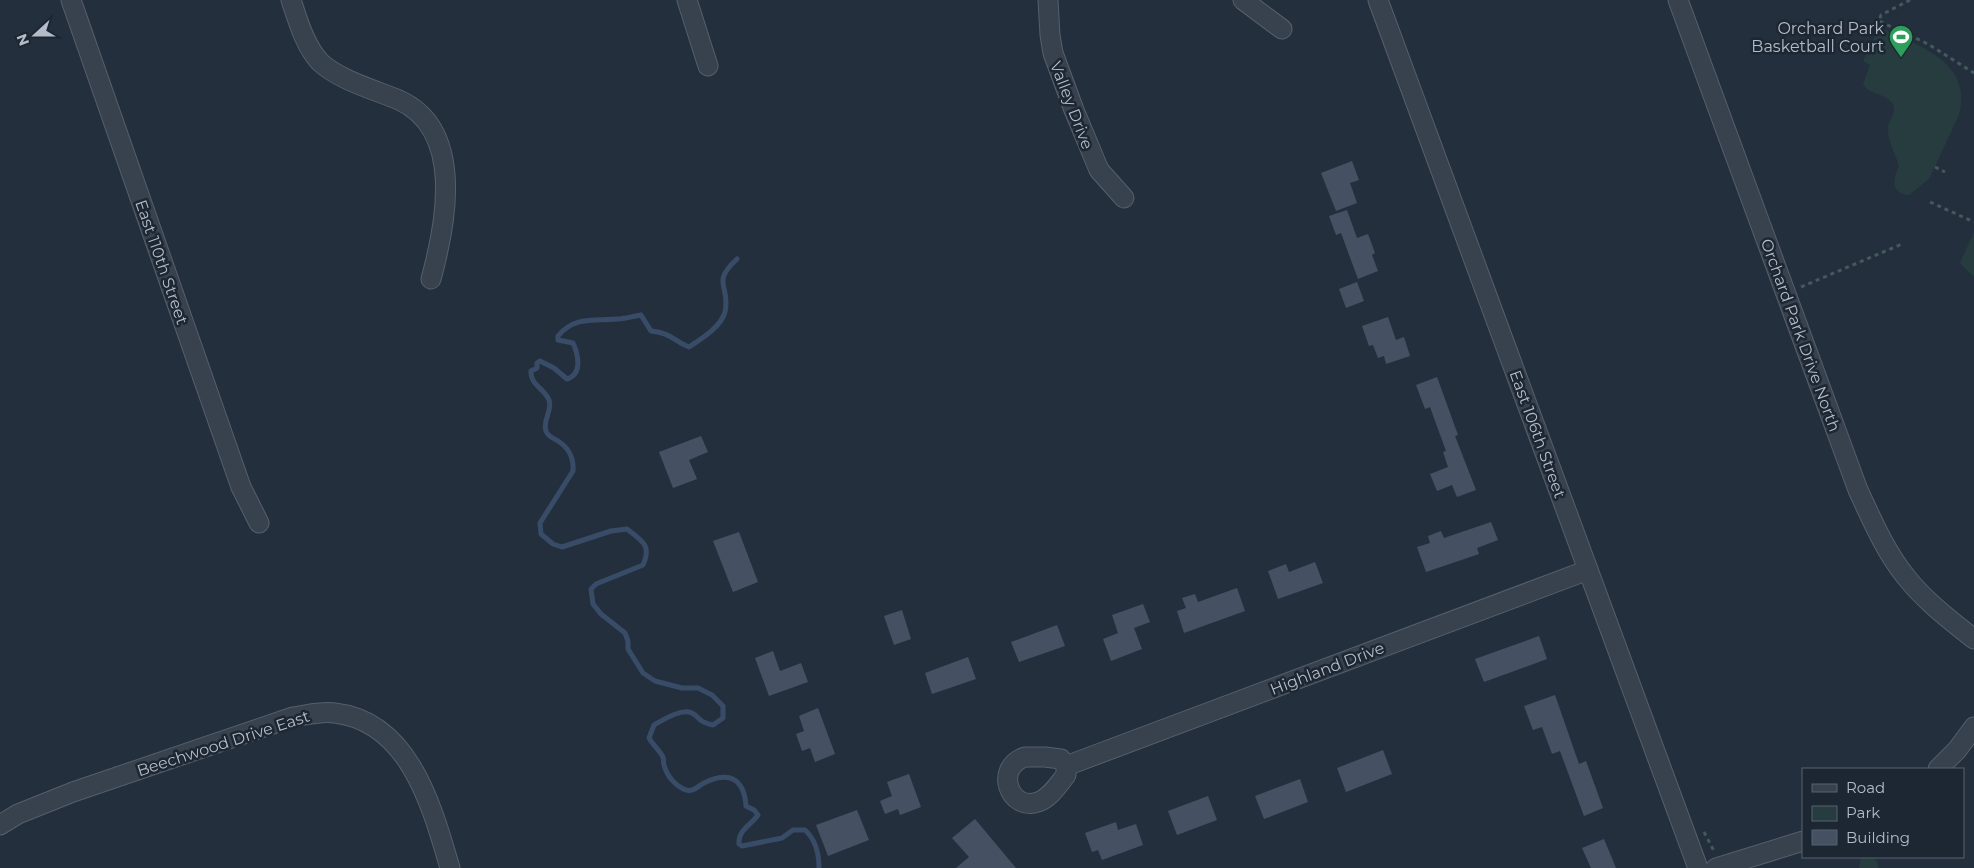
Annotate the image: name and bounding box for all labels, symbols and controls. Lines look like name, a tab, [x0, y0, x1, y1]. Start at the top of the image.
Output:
north arrow	[10, 10, 60, 60]
place label: Orchard Park Basketball Court	[1751, 19, 1884, 56]
sports icon: Orchard Park Basketball Court	[1888, 24, 1914, 58]
text: N	[12, 31, 33, 48]
street label: Valley Drive	[1046, 59, 1097, 152]
street label: East 110th Street	[131, 197, 192, 328]
street label: Orchard Park Drive North	[1757, 236, 1844, 434]
street label: East 106th Street	[1506, 368, 1570, 501]
street label: Highland Drive	[1267, 638, 1387, 699]
street label: Beechwood Drive East	[134, 706, 312, 780]
legend	[1802, 768, 1964, 858]
text: Road	[1846, 778, 1885, 797]
text: Park	[1846, 803, 1880, 822]
text: Building	[1846, 828, 1910, 847]

